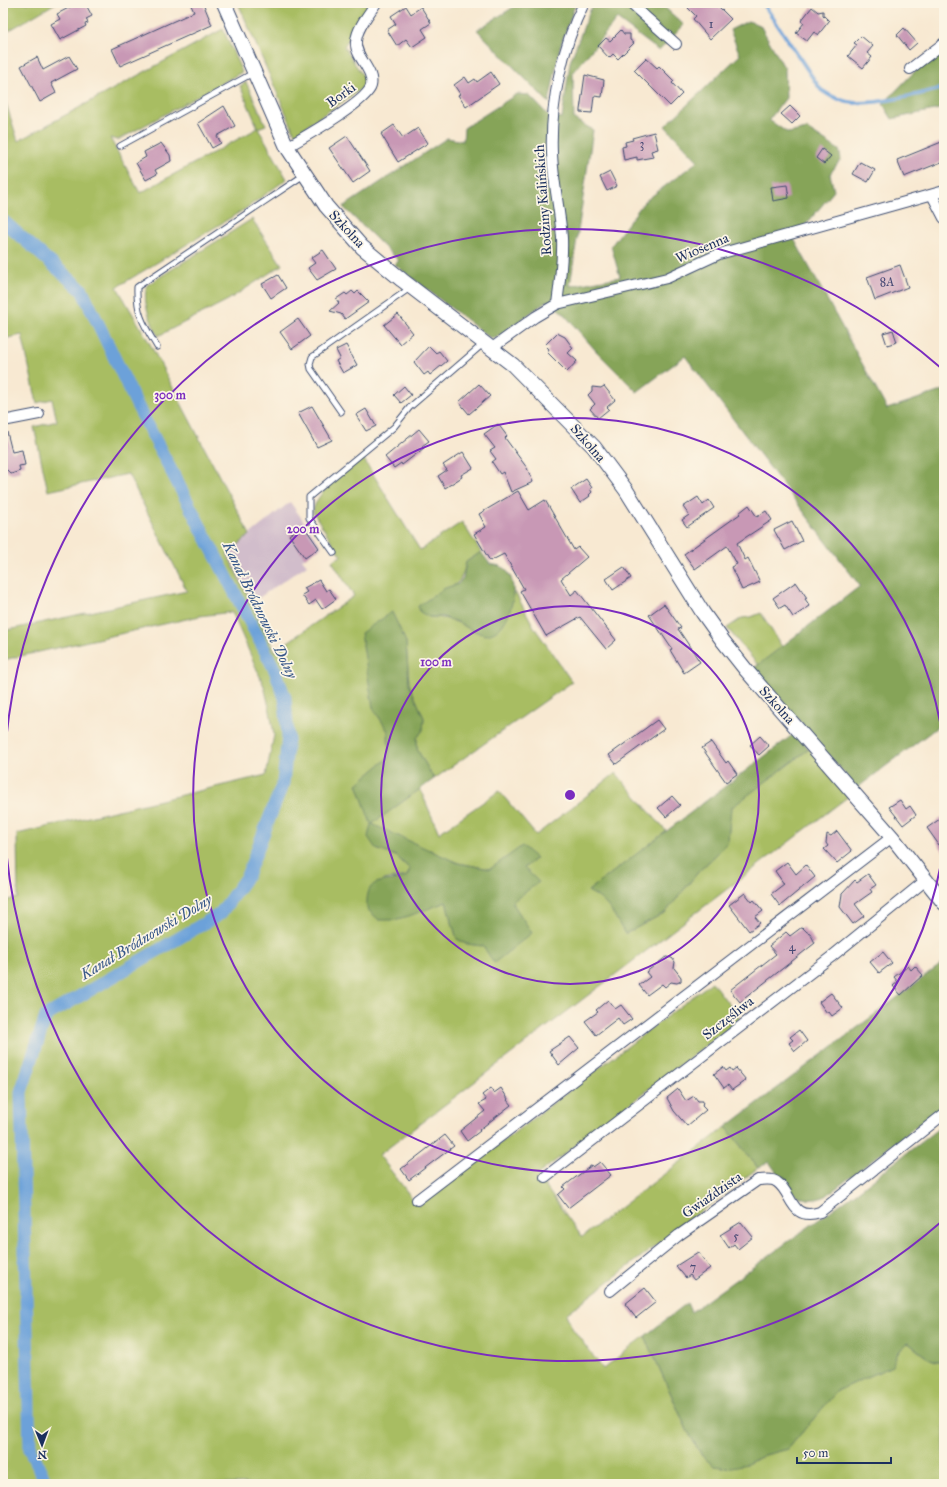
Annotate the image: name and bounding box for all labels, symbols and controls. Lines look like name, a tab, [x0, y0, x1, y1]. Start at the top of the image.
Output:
house number: 1	[709, 17, 714, 31]
street label: Borki	[323, 79, 359, 111]
house number: 3	[640, 137, 645, 151]
street label: Rodziny Kalińskich	[531, 144, 555, 256]
street label: Szkolna	[325, 207, 369, 251]
street label: Wiosenna	[673, 229, 731, 267]
house number: 8A	[880, 275, 894, 289]
text: 300 m	[154, 388, 187, 403]
street label: Szkolna	[567, 420, 609, 466]
text: 200 m	[287, 522, 320, 536]
water label: Kanał Bródnowski Dolny	[219, 538, 302, 683]
text: 100 m	[420, 655, 453, 669]
street label: Szkolna	[756, 682, 799, 728]
centre of rings	[563, 788, 577, 802]
water label: Kanał Bródnowski Dolny	[76, 890, 216, 984]
house number: 4	[789, 940, 796, 954]
street label: Szczęśliwa	[699, 993, 757, 1043]
street label: Gwiaździsta	[679, 1168, 745, 1222]
house number: 5	[733, 1229, 739, 1243]
house number: 7	[690, 1260, 696, 1274]
north arrow	[22, 1425, 62, 1465]
scale bar	[797, 1439, 891, 1465]
text: 50 m	[803, 1446, 828, 1460]
text: N	[37, 1448, 47, 1461]

